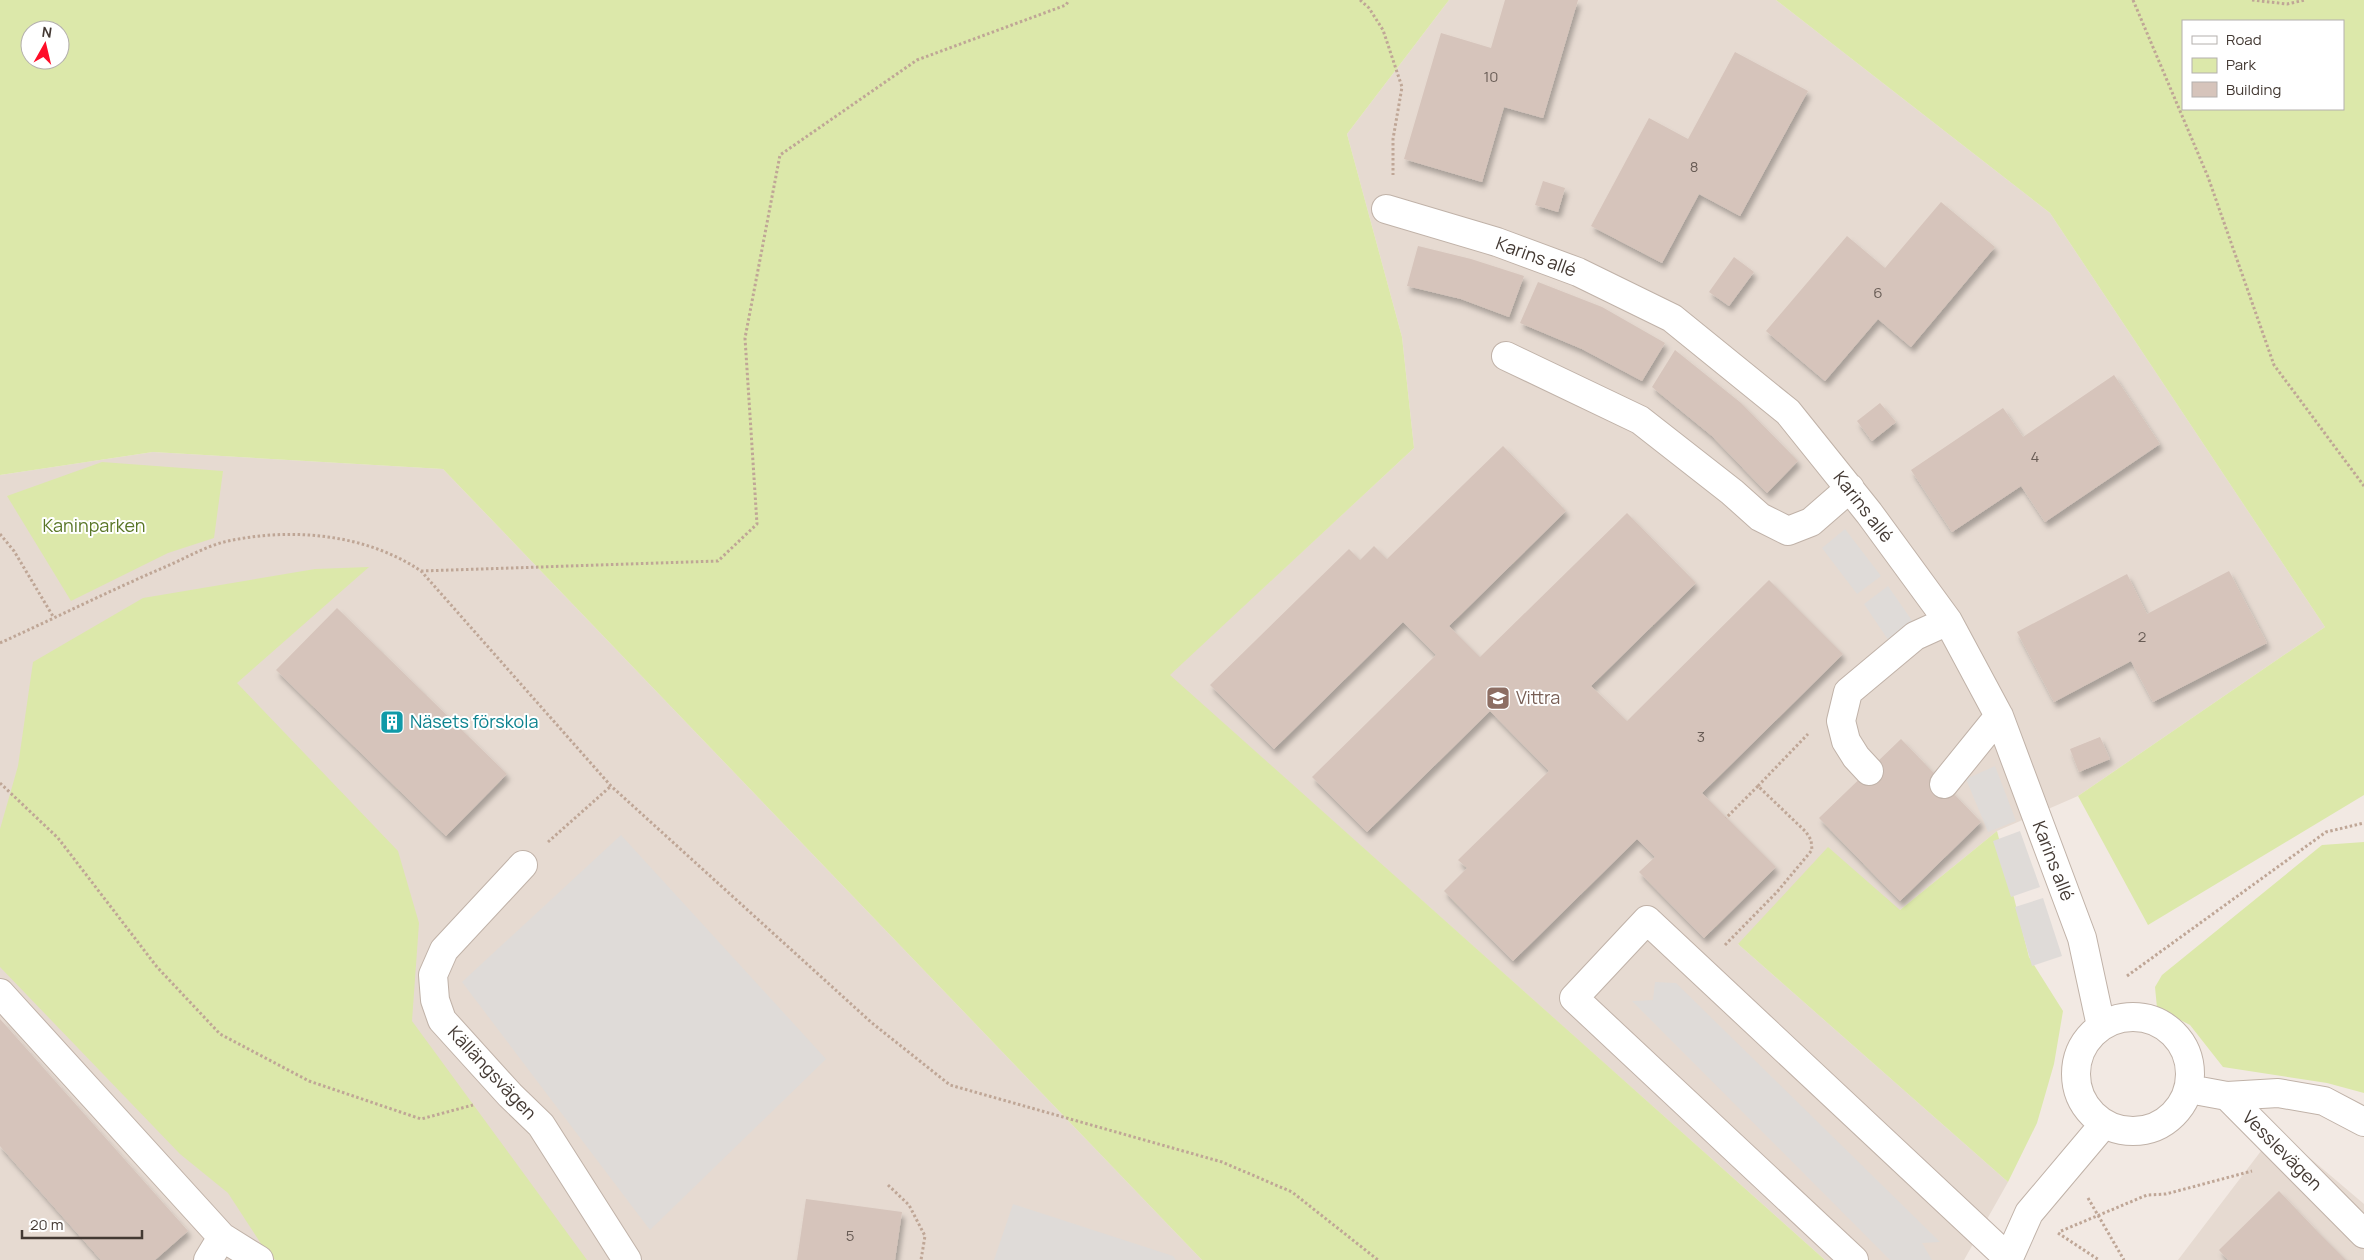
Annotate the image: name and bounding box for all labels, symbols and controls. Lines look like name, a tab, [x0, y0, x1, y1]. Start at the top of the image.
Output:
north arrow	[20, 20, 70, 70]
legend	[2182, 20, 2344, 110]
text: N	[41, 22, 53, 42]
text: Road	[2226, 29, 2262, 50]
text: Park	[2226, 54, 2256, 75]
house number: 10	[1484, 66, 1499, 87]
text: Building	[2226, 79, 2281, 100]
house number: 8	[1690, 156, 1698, 177]
street label: Karins allé	[1493, 230, 1580, 282]
house number: 6	[1873, 282, 1883, 303]
house number: 4	[2031, 446, 2040, 467]
street label: Karins allé	[1828, 466, 1899, 547]
park label: Kaninparken	[42, 513, 146, 537]
house number: 2	[2138, 626, 2146, 647]
school or university icon: Vittra	[1485, 685, 1511, 711]
place label: Vittra	[1516, 685, 1560, 709]
building icon: Näsets förskola	[379, 709, 405, 735]
place label: Näsets förskola	[410, 709, 538, 733]
house number: 3	[1697, 726, 1705, 747]
street label: Karins allé	[2028, 817, 2080, 904]
street label: Källängsvägen	[443, 1020, 542, 1124]
street label: Vesslevägen	[2238, 1105, 2328, 1195]
scale bar	[22, 1208, 142, 1240]
text: 20 m	[30, 1214, 63, 1235]
house number: 5	[846, 1225, 854, 1246]

